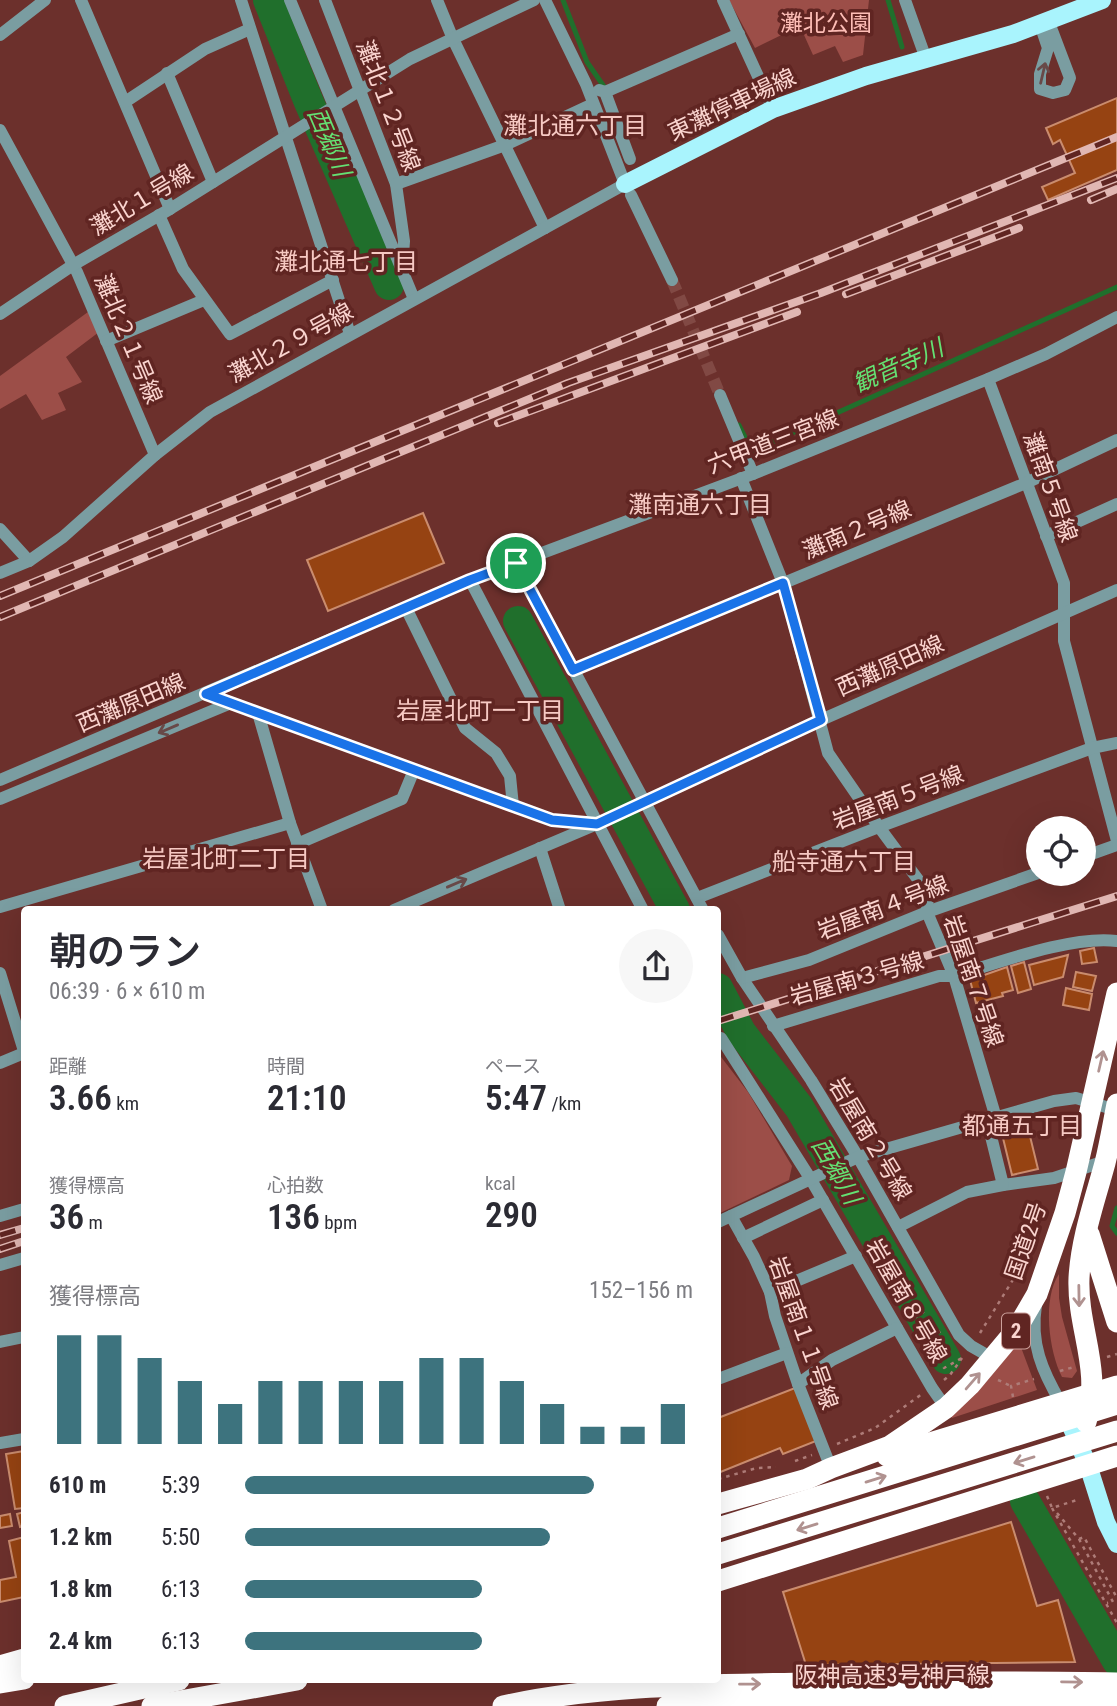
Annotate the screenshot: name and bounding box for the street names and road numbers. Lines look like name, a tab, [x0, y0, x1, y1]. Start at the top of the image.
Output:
street label: 灘北１２号線	[351, 37, 425, 175]
street label: 東灘停車場線	[664, 64, 800, 146]
street label: 灘北１号線	[86, 159, 198, 241]
street label: 灘北２１号線	[89, 270, 167, 408]
street label: 灘北２９号線	[224, 298, 358, 388]
street label: 六甲道三宮線	[704, 405, 842, 479]
street label: 灘南５号線	[1018, 428, 1082, 546]
street label: 灘南２号線	[799, 495, 915, 565]
street label: 西灘原田線	[832, 630, 948, 702]
street label: 西灘原田線	[73, 668, 189, 738]
street label: 岩屋南５号線	[829, 761, 967, 835]
street label: 岩屋南４号線	[814, 871, 952, 945]
street label: 岩屋南７号線	[938, 911, 1008, 1051]
street label: 岩屋南３号線	[787, 947, 927, 1011]
street label: 岩屋南２号線	[823, 1073, 917, 1205]
street label: 国道2号	[1000, 1199, 1052, 1283]
street label: 岩屋南８号線	[860, 1234, 952, 1368]
street label: 岩屋南１１号線	[763, 1253, 843, 1413]
road number: 2	[1002, 1314, 1030, 1348]
street label: 阪神高速3号神戸線	[794, 1662, 990, 1689]

